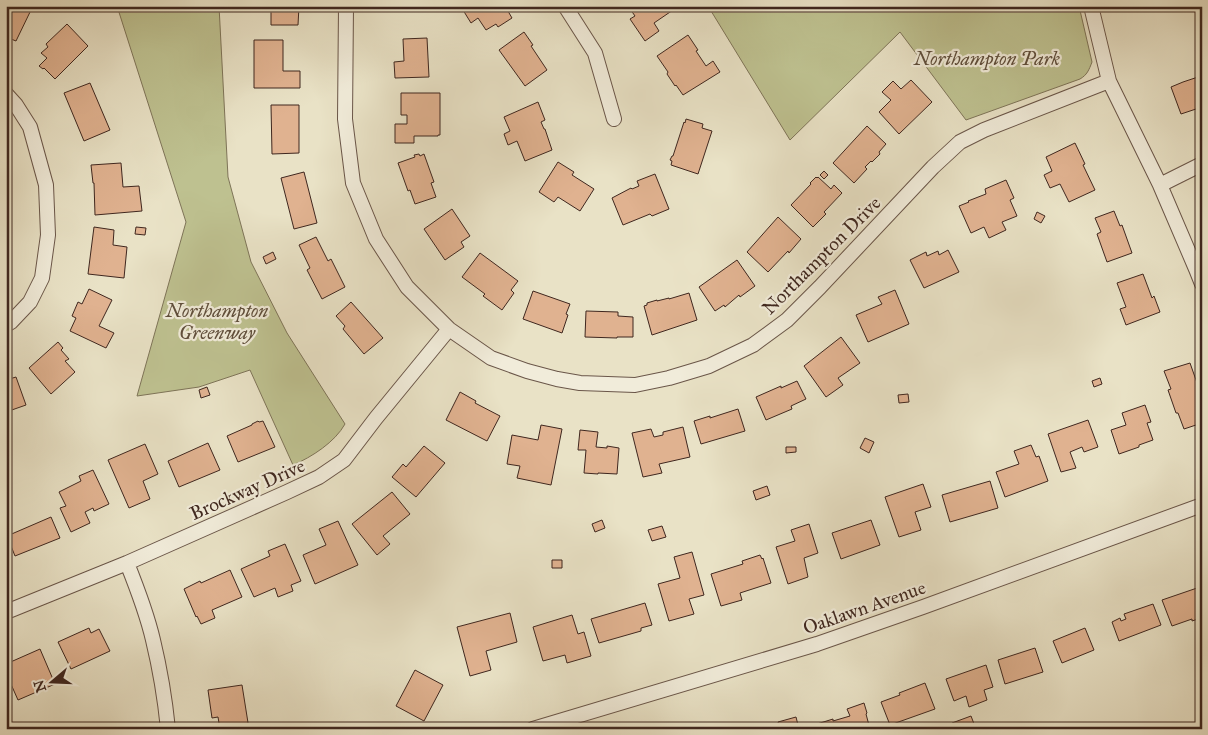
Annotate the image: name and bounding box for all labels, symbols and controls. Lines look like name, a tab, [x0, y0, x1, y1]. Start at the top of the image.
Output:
park label: Northampton Park	[913, 47, 1061, 71]
street label: Northampton Drive	[757, 191, 885, 319]
park label: Northampton Greenway	[165, 299, 268, 344]
street label: Brockway Drive	[186, 454, 308, 525]
street label: Oaklawn Avenue	[800, 576, 929, 639]
north arrow	[28, 658, 78, 708]
text: N	[30, 678, 50, 694]

